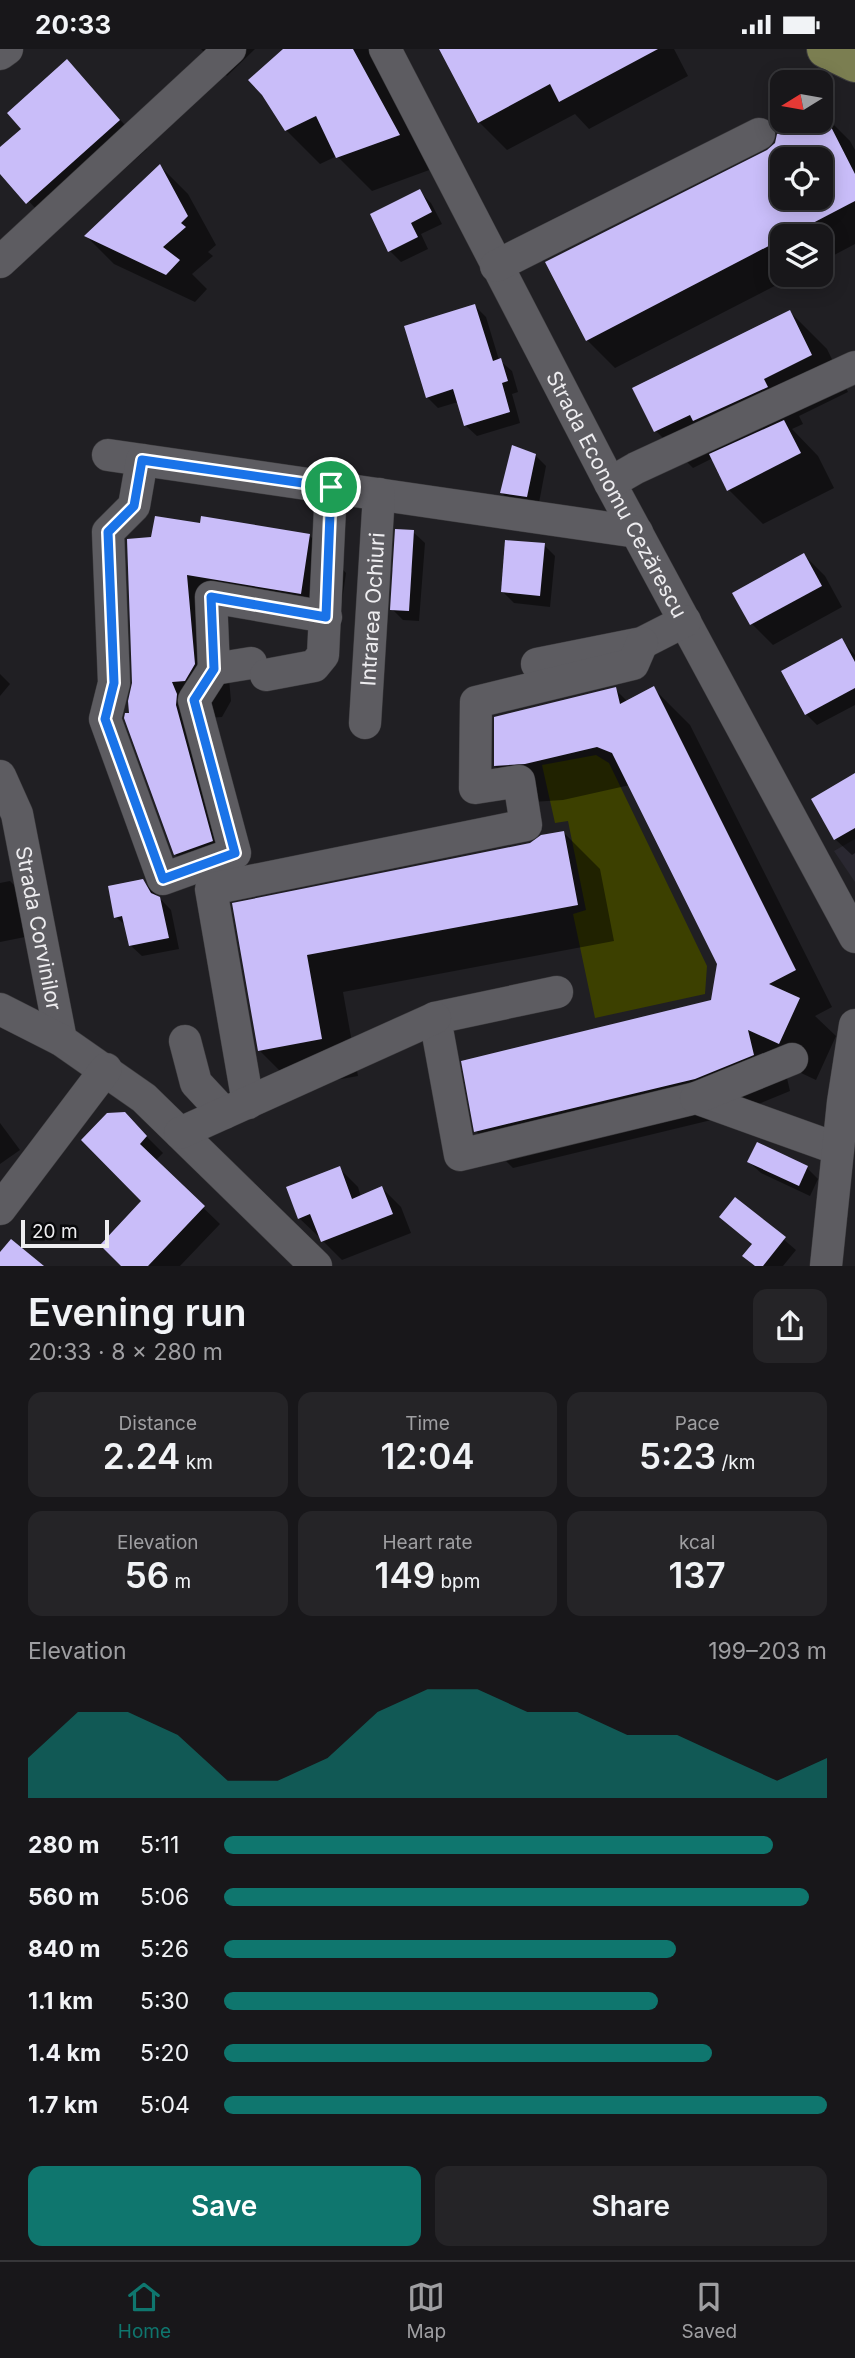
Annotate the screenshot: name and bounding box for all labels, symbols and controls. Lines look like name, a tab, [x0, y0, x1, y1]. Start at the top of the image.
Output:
text: 20:33	[35, 9, 111, 40]
north arrow	[770, 70, 833, 133]
map controls	[770, 70, 833, 287]
button: locate	[770, 147, 833, 210]
button: layers	[770, 224, 833, 287]
street label: Strada Economu Cezărescu	[542, 367, 693, 622]
pin	[301, 457, 361, 517]
icon: arrive	[312, 468, 350, 506]
street label: Intrarea Ochiuri	[355, 532, 389, 687]
street label: Strada Corvinilor	[11, 844, 67, 1013]
scale bar	[21, 1217, 108, 1249]
text: 20 m	[32, 1220, 78, 1243]
text: Evening run	[28, 1289, 246, 1335]
button: share	[753, 1289, 827, 1363]
text: 20:33 · 8 × 280 m	[28, 1338, 223, 1366]
text: Distance	[119, 1412, 197, 1435]
text: Time	[405, 1412, 450, 1435]
text: Pace	[675, 1412, 720, 1435]
text: 2.24	[103, 1435, 180, 1477]
text: 12:04	[380, 1435, 475, 1477]
text: 5:23	[639, 1435, 716, 1477]
text: km	[180, 1451, 213, 1474]
text: /km	[716, 1451, 755, 1474]
text: Elevation	[117, 1531, 199, 1554]
text: Heart rate	[382, 1531, 472, 1554]
text: kcal	[679, 1531, 715, 1554]
text: 56	[125, 1554, 169, 1596]
text: 149	[375, 1554, 435, 1596]
text: 137	[669, 1554, 726, 1596]
text: m	[169, 1570, 191, 1593]
text: bpm	[435, 1570, 480, 1593]
text: Elevation	[28, 1637, 127, 1665]
text: 199–203 m	[708, 1637, 827, 1665]
text: 280 m	[28, 1831, 99, 1859]
text: 5:11	[140, 1831, 179, 1859]
text: 560 m	[28, 1883, 100, 1911]
text: 5:06	[140, 1883, 189, 1911]
text: 840 m	[28, 1935, 100, 1963]
text: 5:26	[140, 1935, 189, 1963]
text: 1.1 km	[28, 1987, 93, 2015]
text: 5:30	[140, 1987, 189, 2015]
text: 1.4 km	[28, 2039, 101, 2067]
text: 5:20	[140, 2039, 189, 2067]
text: 1.7 km	[28, 2091, 98, 2119]
text: 5:04	[140, 2091, 190, 2119]
button: Save	[28, 2166, 421, 2246]
button: Share	[435, 2166, 827, 2246]
tab: Home	[118, 2278, 171, 2343]
tab: Map	[407, 2278, 446, 2343]
tab: Saved	[682, 2278, 737, 2343]

